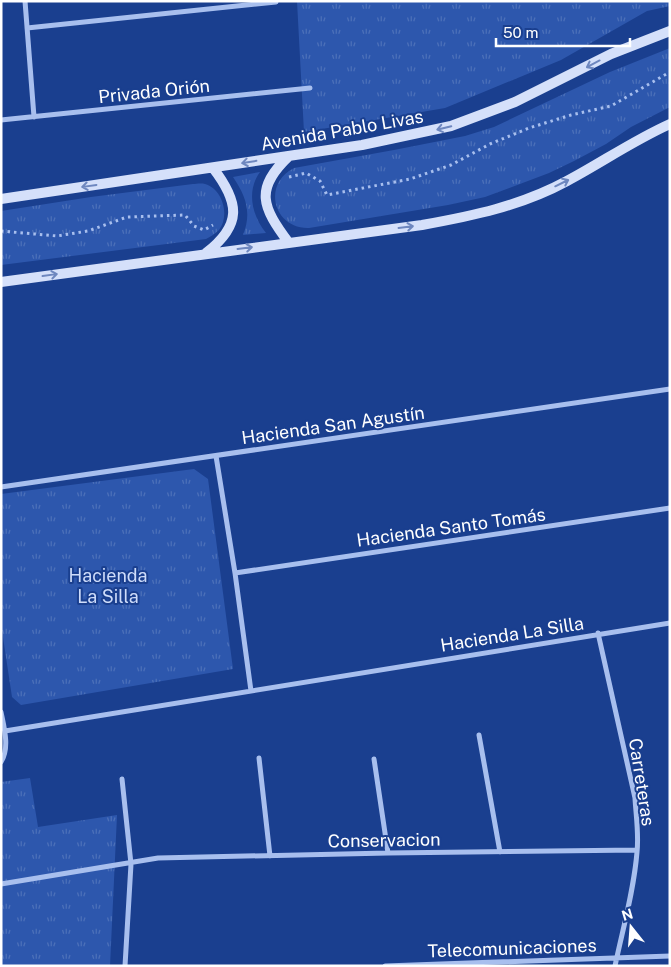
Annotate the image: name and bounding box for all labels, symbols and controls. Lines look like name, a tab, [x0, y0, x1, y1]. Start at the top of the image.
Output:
scale bar	[496, 15, 630, 47]
text: 50 m	[503, 24, 538, 41]
one-way arrow	[585, 59, 600, 69]
street label: Privada Orión	[97, 75, 211, 107]
street label: Avenida Pablo Livas	[259, 105, 425, 155]
one-way arrow	[436, 124, 452, 133]
one-way arrow	[242, 158, 258, 168]
one-way arrow	[554, 178, 569, 188]
one-way arrow	[81, 182, 97, 192]
one-way arrow	[398, 222, 414, 232]
one-way arrow	[237, 243, 253, 253]
one-way arrow	[41, 270, 57, 280]
street label: Hacienda San Agustín	[240, 402, 426, 448]
street label: Hacienda Santo Tomás	[355, 503, 547, 551]
park label: Hacienda La Silla	[68, 565, 148, 607]
street label: Hacienda La Silla	[439, 612, 585, 656]
street label: Carreteras	[625, 737, 659, 827]
street label: Conservacion	[327, 829, 441, 851]
north arrow	[606, 902, 656, 952]
text: N	[620, 905, 635, 924]
street label: Telecomunicaciones	[427, 935, 597, 961]

